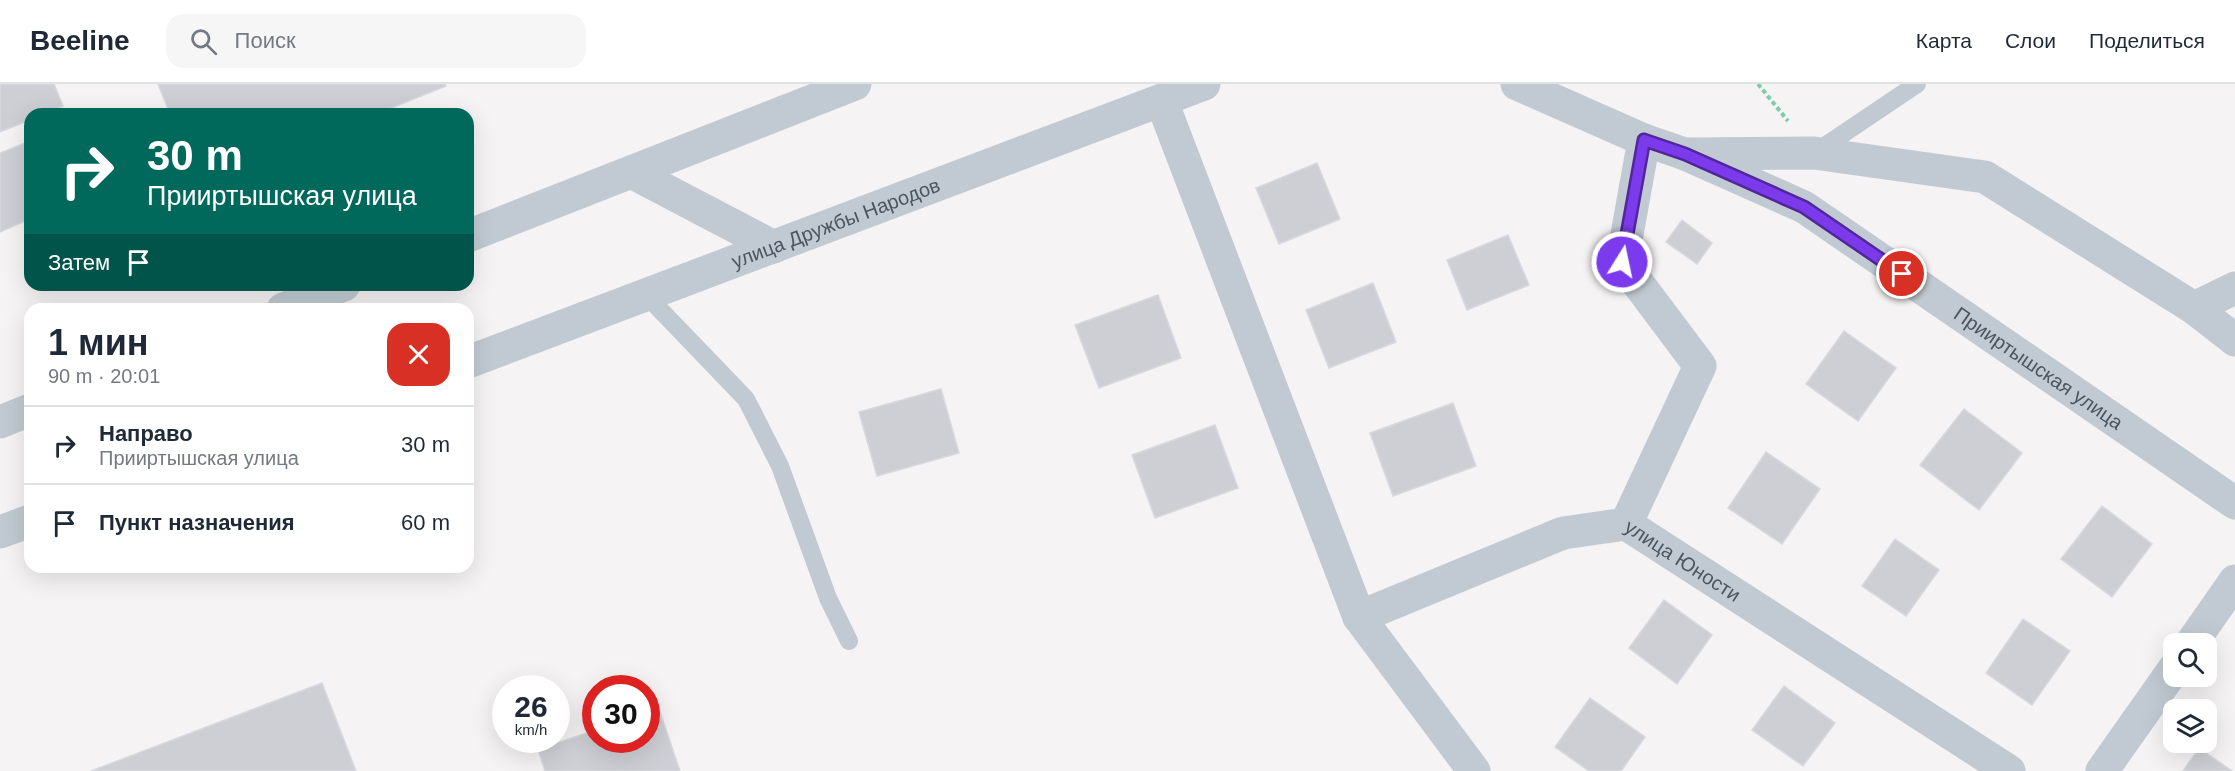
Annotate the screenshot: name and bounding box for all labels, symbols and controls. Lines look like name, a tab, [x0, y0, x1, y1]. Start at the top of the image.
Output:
search box	[166, 14, 586, 68]
text: Beeline	[30, 25, 130, 56]
icon: search	[187, 25, 220, 58]
text: Поиск	[235, 28, 296, 53]
text: Карта	[1916, 29, 1972, 52]
text: Слои	[2005, 29, 2056, 52]
text: Поделиться	[2089, 29, 2205, 52]
icon: right	[48, 132, 126, 210]
text: 30 m	[147, 132, 243, 179]
street label: улица Дружбы Народов	[728, 174, 943, 272]
text: Прииртышская улица	[147, 181, 417, 211]
position arrow	[1590, 230, 1654, 294]
icon: arrive	[122, 246, 155, 279]
pin	[1876, 248, 1927, 299]
text: Затем	[48, 250, 110, 275]
icon: arrive	[1885, 257, 1918, 290]
street label: Прииртышская улица	[1950, 302, 2128, 434]
text: 1 мин	[48, 322, 149, 363]
button: close	[387, 323, 450, 386]
text: 90 m · 20:01	[48, 365, 160, 387]
text: Направо	[99, 421, 193, 446]
icon: right	[48, 429, 81, 462]
text: 30 m	[401, 432, 450, 457]
text: Прииртышская улица	[99, 447, 299, 469]
icon: arrive	[48, 507, 81, 540]
text: Пункт назначения	[99, 510, 295, 535]
text: 60 m	[401, 510, 450, 535]
street label: улица Юности	[1621, 515, 1745, 606]
map controls	[2163, 633, 2217, 753]
button: search	[2163, 633, 2217, 687]
speed limit sign: 30	[582, 675, 660, 753]
text: 26	[514, 690, 548, 723]
button: layers	[2163, 699, 2217, 753]
text: km/h	[515, 721, 547, 738]

